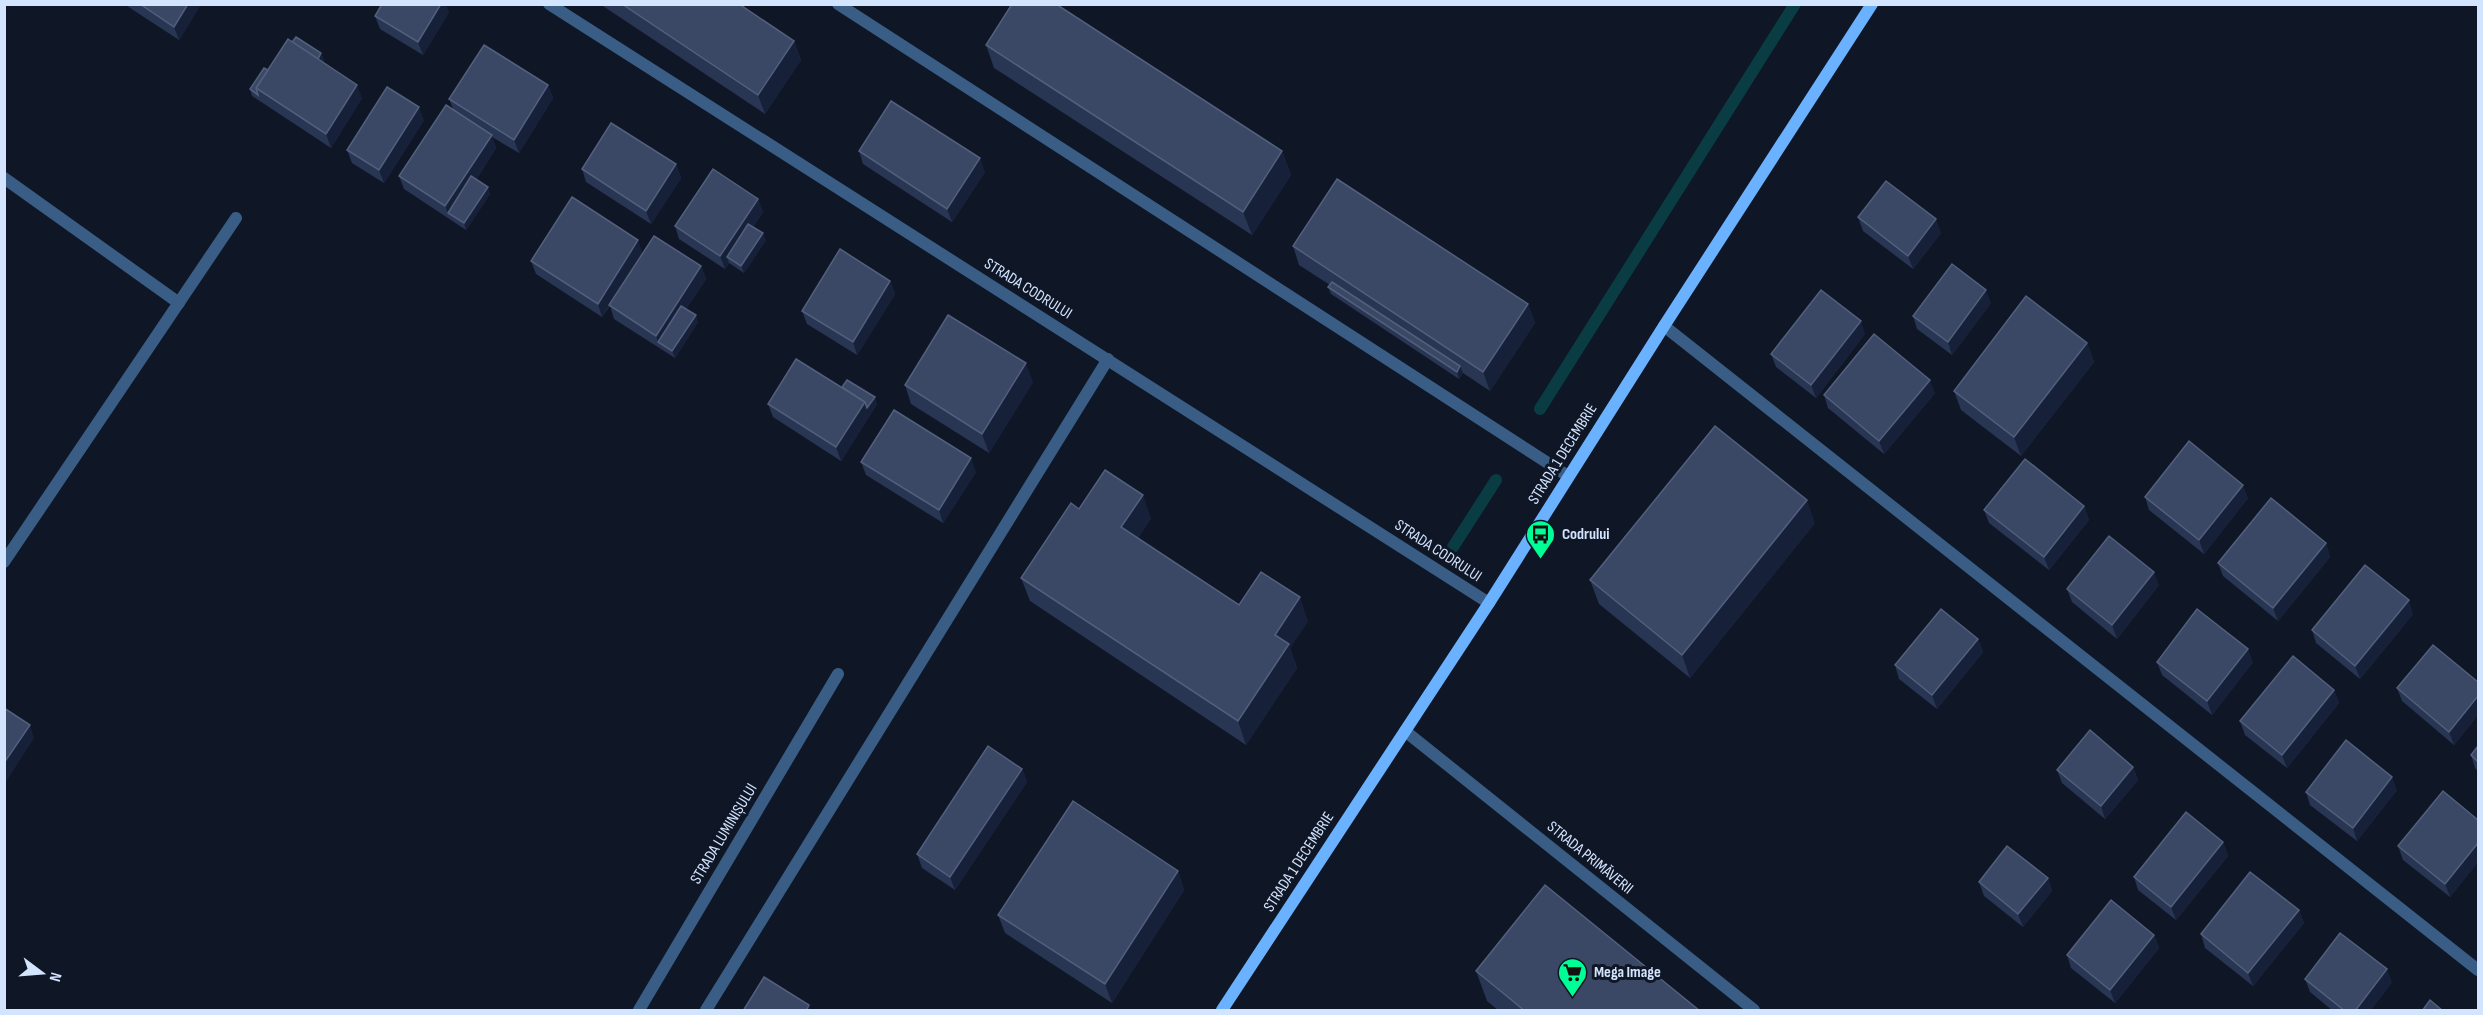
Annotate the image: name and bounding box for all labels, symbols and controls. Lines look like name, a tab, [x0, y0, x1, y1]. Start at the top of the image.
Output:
street label: STRADA CODRULUI	[981, 254, 1075, 324]
street label: STRADA 1 DECEMBRIE	[1524, 400, 1602, 508]
street label: STRADA CODRULUI	[1391, 516, 1485, 586]
bus stop icon: Codrului	[1525, 518, 1557, 560]
place label: Codrului	[1562, 525, 1609, 544]
street label: STRADA LUMINIȘULUI	[687, 780, 761, 888]
street label: STRADA 1 DECEMBRIE	[1260, 809, 1338, 915]
street label: STRADA PRIMĂVERII	[1543, 817, 1637, 899]
north arrow	[12, 943, 72, 1003]
supermarket icon: Mega Image	[1557, 956, 1589, 998]
place label: Mega Image	[1594, 963, 1661, 982]
text: N	[45, 970, 65, 983]

